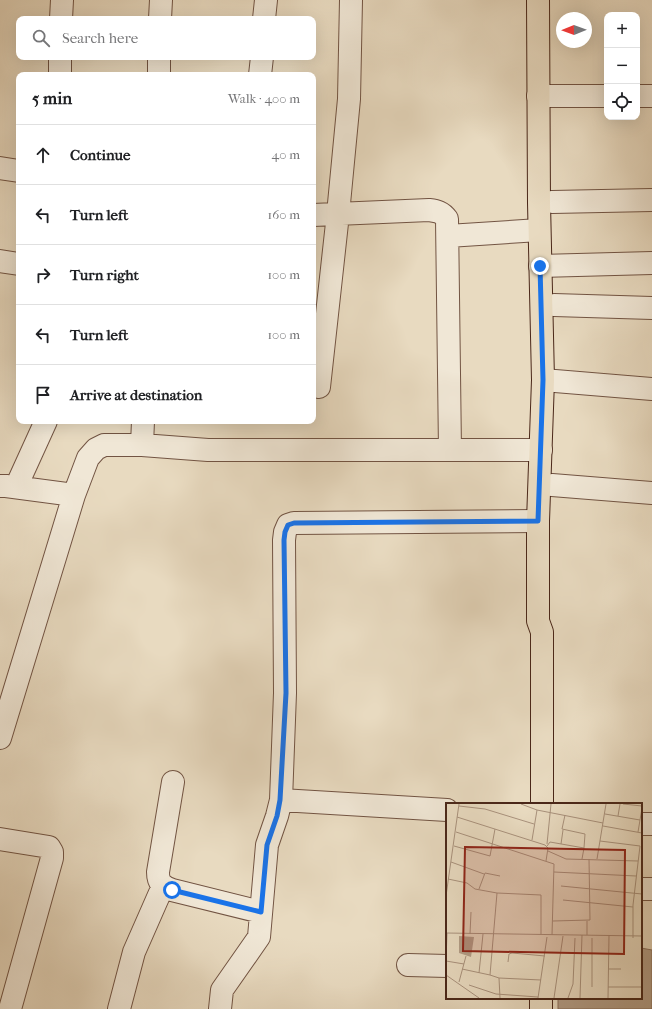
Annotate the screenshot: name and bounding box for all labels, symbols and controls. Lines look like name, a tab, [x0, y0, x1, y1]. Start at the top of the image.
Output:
north arrow	[556, 12, 592, 48]
map controls	[604, 12, 640, 120]
button: +	[604, 12, 640, 48]
search box	[16, 16, 316, 60]
icon: search	[30, 27, 52, 49]
text: Search here	[62, 29, 138, 47]
button: −	[604, 48, 640, 84]
button: locate	[604, 84, 640, 120]
text: 5 min	[32, 88, 72, 108]
text: Walk · 400 m	[228, 91, 300, 106]
icon: ahead	[32, 144, 54, 166]
text: Continue	[70, 146, 130, 164]
text: 40 m	[272, 147, 300, 162]
icon: left	[32, 204, 54, 226]
text: Turn left	[70, 206, 128, 224]
text: 160 m	[268, 207, 300, 222]
route end	[531, 257, 549, 275]
icon: right	[32, 264, 54, 286]
text: Turn right	[70, 266, 139, 284]
text: 100 m	[267, 267, 300, 282]
icon: left	[32, 324, 54, 346]
text: Turn left	[70, 326, 128, 344]
text: 100 m	[267, 327, 300, 342]
icon: arrive	[32, 384, 54, 406]
text: Arrive at destination	[70, 386, 202, 404]
inset map	[446, 803, 642, 999]
route start	[163, 881, 181, 899]

